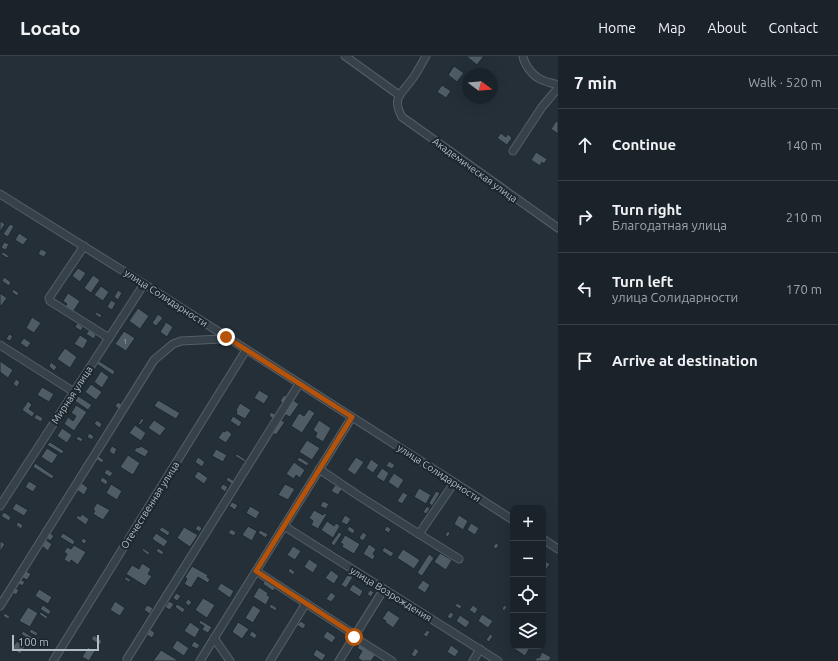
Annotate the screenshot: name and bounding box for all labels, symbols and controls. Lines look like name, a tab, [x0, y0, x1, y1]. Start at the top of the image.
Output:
text: Locato	[20, 17, 81, 39]
text: Home	[598, 20, 636, 36]
text: Map	[658, 20, 686, 36]
text: About	[708, 20, 747, 36]
text: Contact	[769, 20, 818, 36]
north arrow	[462, 68, 498, 104]
text: 7 min	[574, 73, 617, 92]
text: Walk · 520 m	[748, 75, 822, 89]
icon: ahead	[574, 134, 596, 156]
street label: Академическая улица	[430, 136, 520, 204]
text: Continue	[612, 136, 676, 153]
text: 140 m	[786, 138, 822, 152]
text: Turn right	[612, 201, 682, 218]
icon: right	[574, 206, 596, 228]
text: 210 m	[786, 210, 822, 224]
text: Благодатная улица	[612, 218, 727, 232]
street label: улица Солидарности	[122, 267, 210, 329]
text: Turn left	[612, 273, 673, 290]
icon: left	[574, 278, 596, 300]
text: 170 m	[786, 282, 822, 296]
text: улица Солидарности	[612, 290, 738, 304]
route end	[217, 328, 235, 346]
house number: 1	[123, 337, 127, 346]
icon: arrive	[574, 350, 596, 372]
text: Arrive at destination	[612, 352, 758, 369]
street label: Мирная улица	[49, 364, 95, 426]
street label: улица Солидарности	[395, 442, 483, 504]
street label: Отечественная улица	[119, 459, 181, 551]
map controls	[510, 505, 546, 649]
button: +	[510, 505, 546, 541]
button: −	[510, 541, 546, 577]
street label: улица Возрождения	[348, 564, 434, 624]
button: locate	[510, 577, 546, 613]
button: layers	[510, 613, 546, 649]
route start	[345, 628, 363, 646]
scale bar	[12, 633, 99, 652]
text: 100 m	[18, 636, 49, 648]

